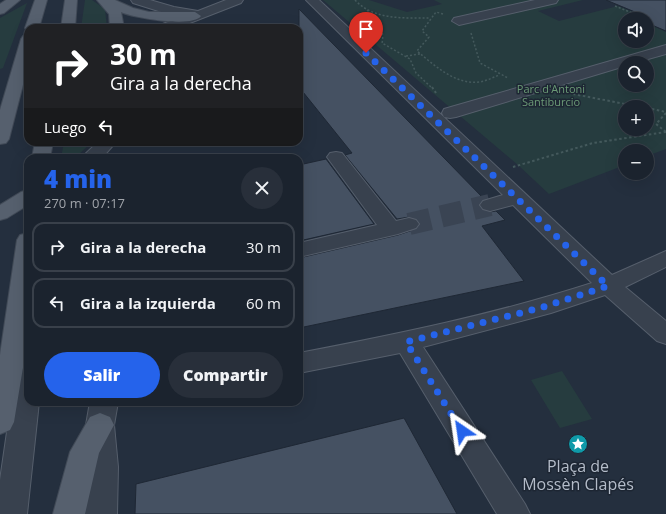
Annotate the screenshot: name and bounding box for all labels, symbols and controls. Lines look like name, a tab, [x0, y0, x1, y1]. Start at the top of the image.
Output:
pin	[349, 12, 383, 53]
map controls	[618, 12, 654, 180]
button: sound	[618, 12, 654, 48]
icon: arrive	[355, 18, 377, 40]
text: 30 m	[110, 35, 177, 73]
icon: right	[44, 40, 96, 92]
button: search	[618, 56, 654, 92]
text: Gira a la derecha	[110, 71, 252, 95]
park label: Parc d'Antoni Santiburcio	[517, 81, 585, 109]
button: +	[618, 100, 654, 136]
icon: left	[95, 116, 117, 138]
text: Luego	[44, 117, 87, 137]
button: −	[618, 144, 654, 180]
text: 4 min	[44, 162, 112, 195]
button: close	[241, 167, 283, 209]
text: 270 m · 07:17	[44, 194, 125, 212]
icon: right	[46, 236, 68, 258]
text: Gira a la derecha	[80, 237, 206, 257]
text: 30 m	[246, 237, 281, 257]
icon: left	[46, 292, 68, 314]
text: Gira a la izquierda	[80, 293, 216, 313]
text: 60 m	[246, 293, 281, 313]
button: Salir	[44, 352, 160, 398]
button: Compartir	[168, 352, 283, 398]
position arrow	[441, 410, 483, 452]
place icon: Plaça de Mossèn Clapés	[567, 433, 589, 455]
place label: Plaça de Mossèn Clapés	[522, 455, 634, 495]

